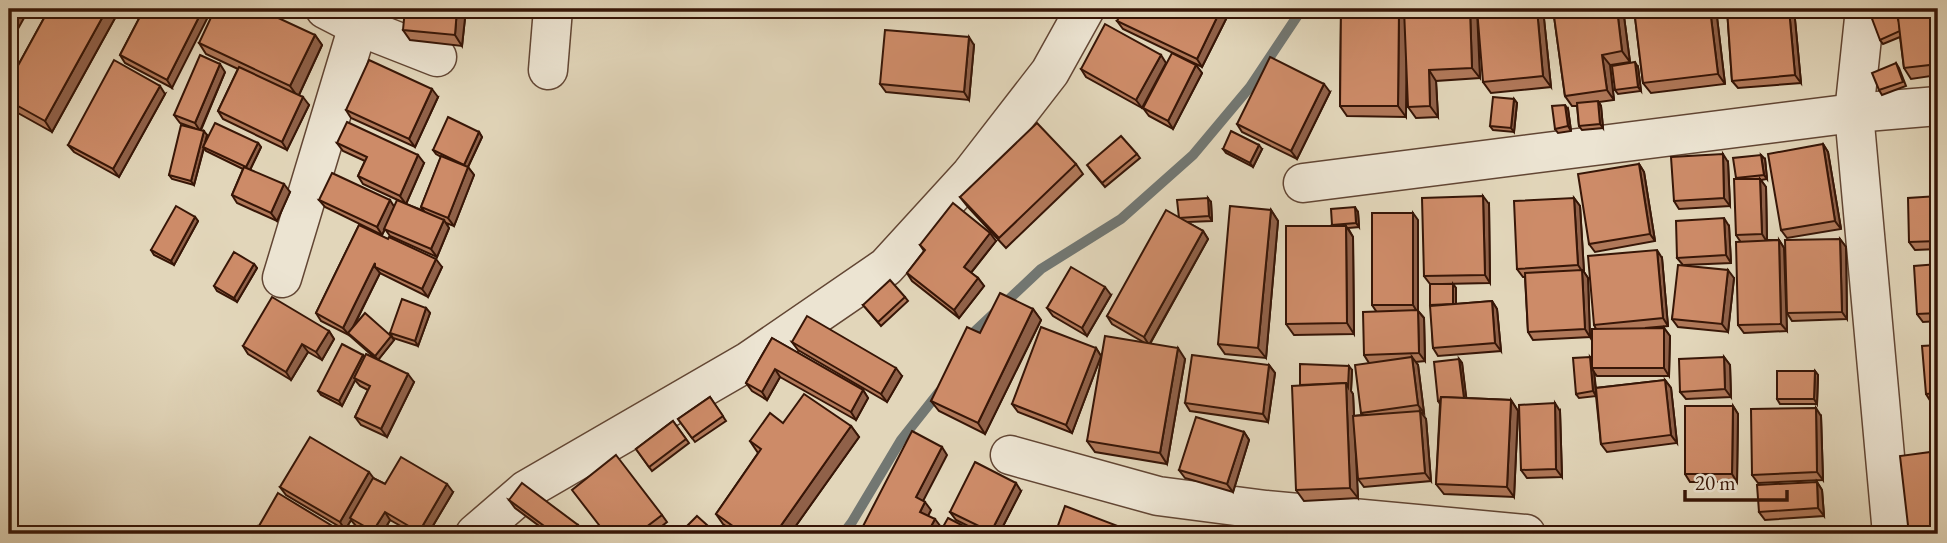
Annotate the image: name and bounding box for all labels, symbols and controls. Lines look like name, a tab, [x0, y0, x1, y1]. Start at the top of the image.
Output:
scale bar	[1685, 459, 1786, 503]
text: 20 m	[1695, 469, 1736, 496]

